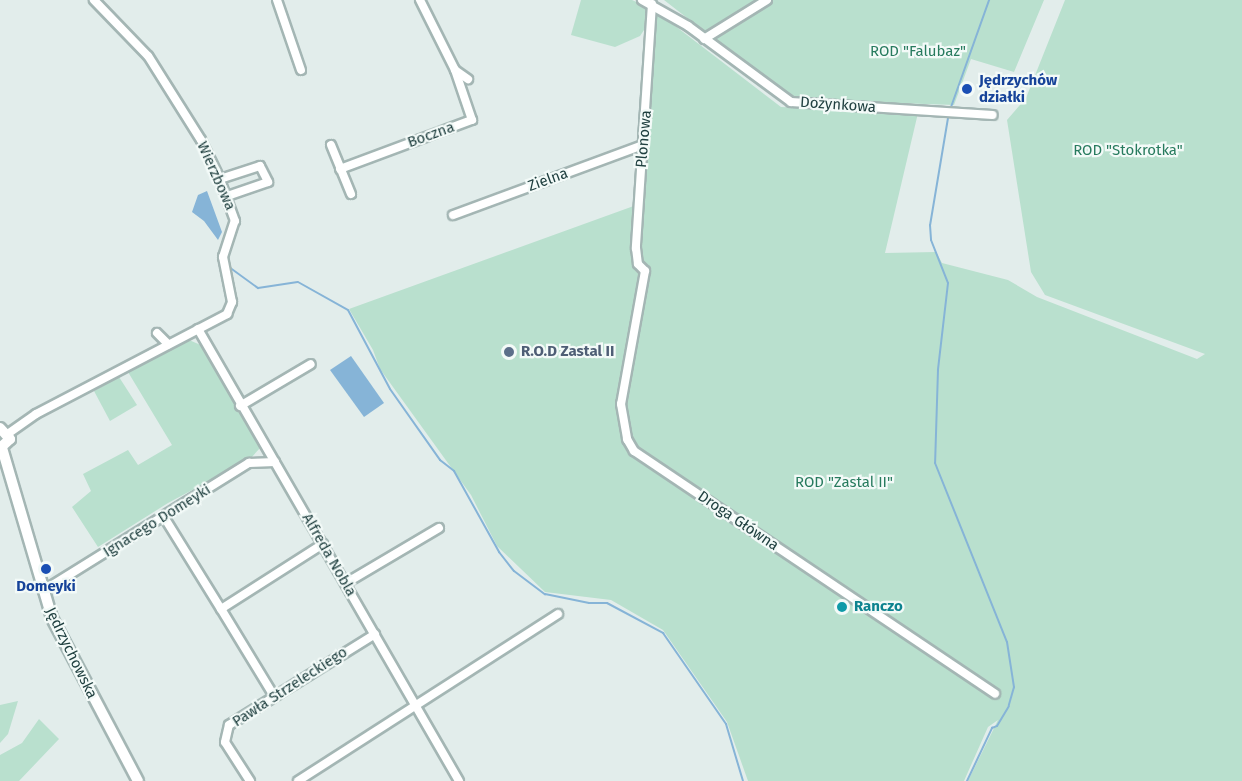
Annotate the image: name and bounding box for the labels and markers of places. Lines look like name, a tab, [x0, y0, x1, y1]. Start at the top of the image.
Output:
place label: Jędrzychów działki	[979, 71, 1057, 106]
marker: Jędrzychów działki	[960, 82, 974, 96]
place label: R.O.D Zastal II	[521, 343, 614, 361]
marker: R.O.D Zastal II	[502, 345, 516, 359]
marker: Domeyki	[39, 562, 53, 576]
place label: Domeyki	[16, 578, 76, 596]
place label: Ranczo	[854, 598, 903, 616]
marker: Ranczo	[835, 600, 849, 614]

